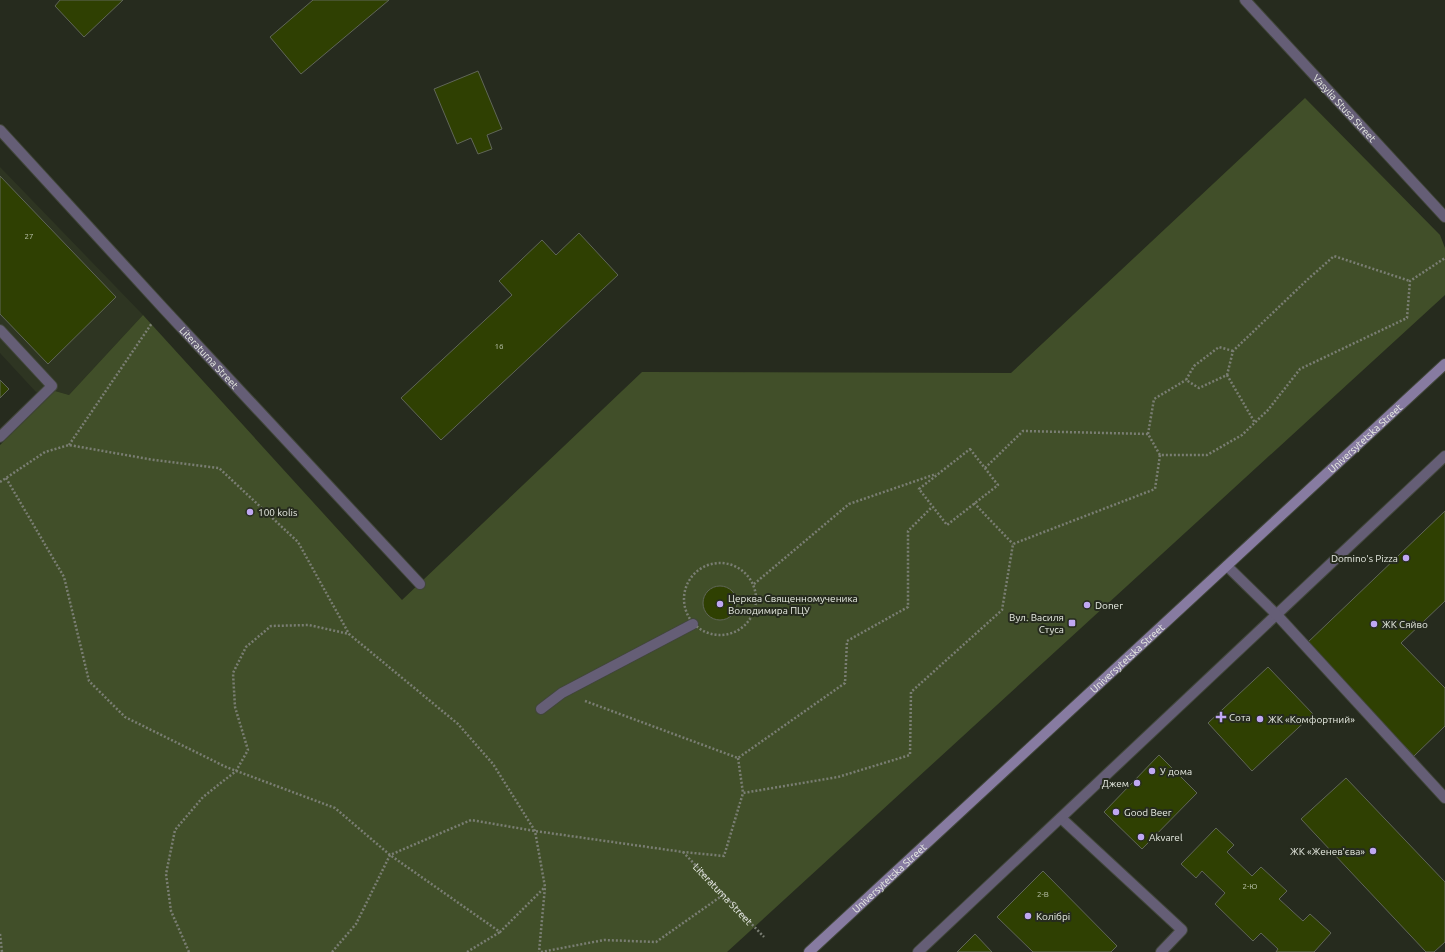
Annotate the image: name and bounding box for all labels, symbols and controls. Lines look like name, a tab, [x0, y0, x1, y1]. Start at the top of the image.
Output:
street label: Vasylia Stusa Street	[1311, 72, 1378, 144]
house number: 27	[24, 232, 34, 241]
street label: Literaturna Street	[177, 325, 240, 391]
house number: 16	[494, 342, 504, 351]
street label: Universytetska Street	[1326, 402, 1404, 475]
marker: 100 kolis	[245, 507, 255, 517]
place label: 100 kolis	[258, 507, 297, 518]
place label: Domino's Pizza	[1331, 553, 1398, 564]
marker: Domino's Pizza	[1401, 553, 1411, 563]
place label: Церква Священномученика Володимира ПЦУ	[728, 593, 858, 616]
marker: Церква Священномученика Володимира ПЦУ	[715, 599, 725, 609]
marker: Doner	[1082, 600, 1092, 610]
place label: Doner	[1095, 600, 1123, 611]
place label: Вул. Василя Стуса	[1009, 612, 1064, 635]
marker: Вул. Василя Стуса	[1067, 618, 1077, 628]
marker: ЖК Сяйво	[1369, 619, 1379, 629]
place label: ЖК Сяйво	[1382, 619, 1428, 630]
street label: Universytetska Street	[1088, 622, 1167, 695]
marker: Сота	[1216, 712, 1226, 722]
place label: Сота	[1229, 712, 1251, 723]
marker: ЖК «Комфортний»	[1255, 714, 1265, 724]
place label: ЖК «Комфортний»	[1268, 714, 1355, 725]
marker: У дома	[1147, 766, 1157, 776]
place label: У дома	[1160, 766, 1192, 777]
place label: Джем	[1102, 778, 1129, 789]
marker: Джем	[1132, 778, 1142, 788]
marker: Good Beer	[1111, 807, 1121, 817]
place label: Good Beer	[1124, 807, 1172, 818]
marker: Akvarel	[1136, 832, 1146, 842]
place label: Akvarel	[1149, 832, 1183, 843]
street label: Universytetska Street	[850, 842, 929, 915]
place label: ЖК «Женев'єва»	[1290, 846, 1365, 857]
marker: ЖК «Женев'єва»	[1368, 846, 1378, 856]
street label: Literaturna Street	[691, 861, 754, 927]
house number: 2-Ю	[1243, 882, 1257, 891]
house number: 2-В	[1037, 890, 1049, 899]
marker: Колібрі	[1023, 911, 1033, 921]
place label: Колібрі	[1036, 911, 1070, 922]

